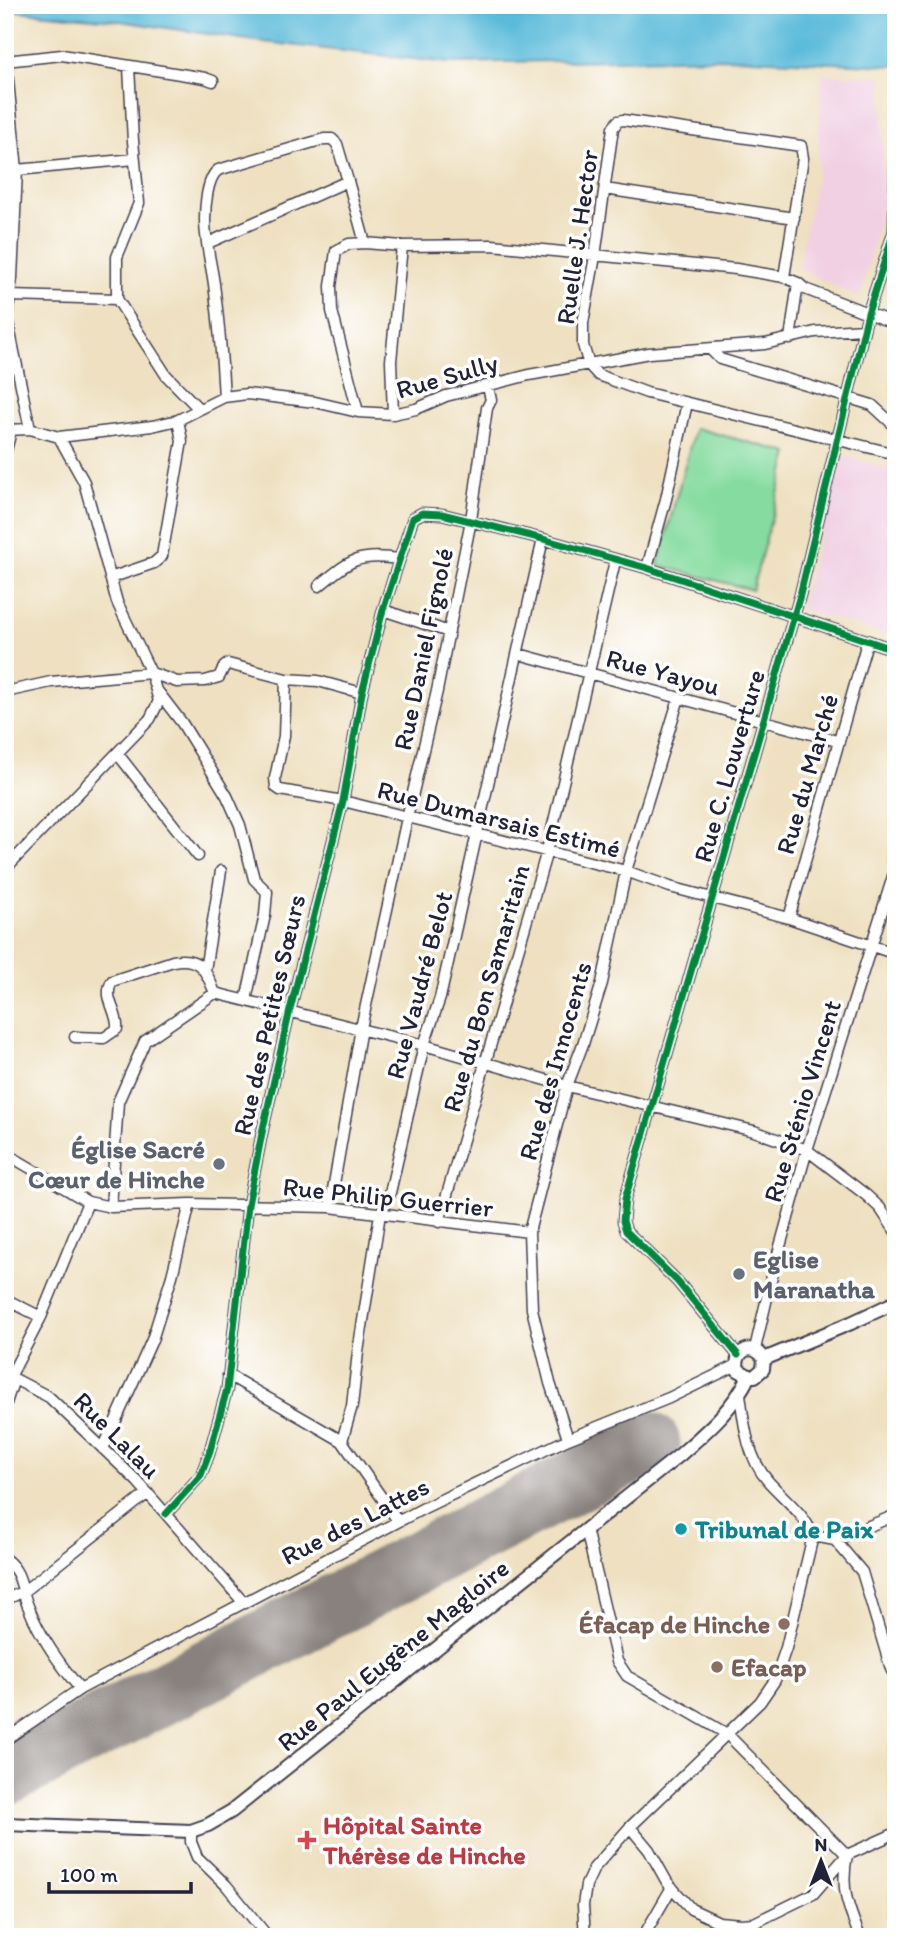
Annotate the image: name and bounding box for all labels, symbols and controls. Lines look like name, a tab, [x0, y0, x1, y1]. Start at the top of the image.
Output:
street label: Ruelle J. Hector	[549, 147, 605, 327]
street label: Rue Sully	[392, 346, 502, 406]
street label: Rue Daniel Fignolé	[386, 545, 460, 753]
street label: Rue Yayou	[603, 641, 723, 703]
street label: Rue C. Louverture	[686, 666, 772, 866]
street label: Rue du Marché	[769, 690, 845, 858]
street label: Rue Dumarsais Estimé	[374, 773, 624, 865]
street label: Rue du Bon Samaritain	[435, 860, 537, 1116]
street label: Rue Vaudré Belot	[379, 887, 460, 1083]
street label: Rue des Petites Sœurs	[226, 891, 312, 1139]
street label: Rue des Innocents	[511, 958, 599, 1164]
street label: Rue Sténio Vincent	[756, 996, 848, 1206]
place label: Église Sacré Cœur de Hinche	[28, 1133, 205, 1195]
marker: Église Sacré Cœur de Hinche	[211, 1156, 227, 1172]
street label: Rue Philip Guerrier	[281, 1170, 495, 1224]
place label: Eglise Maranatha	[753, 1243, 875, 1305]
marker: Eglise Maranatha	[731, 1266, 747, 1282]
street label: Rue Lalau	[67, 1385, 167, 1485]
street label: Rue des Lattes	[276, 1470, 434, 1572]
place label: Tribunal de Paix	[694, 1513, 874, 1545]
marker: Tribunal de Paix	[673, 1521, 689, 1537]
street label: Rue Paul Eugène Magloire	[271, 1552, 515, 1758]
place label: Éfacap de Hinche	[579, 1608, 770, 1640]
marker: Éfacap de Hinche	[776, 1616, 792, 1632]
place label: Efacap	[731, 1651, 807, 1683]
marker: Efacap	[709, 1659, 725, 1675]
place label: Hôpital Sainte Thérèse de Hinche	[322, 1809, 526, 1871]
north arrow	[786, 1826, 856, 1896]
marker: Hôpital Sainte Thérèse de Hinche	[297, 1830, 317, 1850]
text: N	[815, 1833, 827, 1856]
scale bar	[49, 1851, 191, 1895]
text: 100 m	[60, 1862, 118, 1887]

